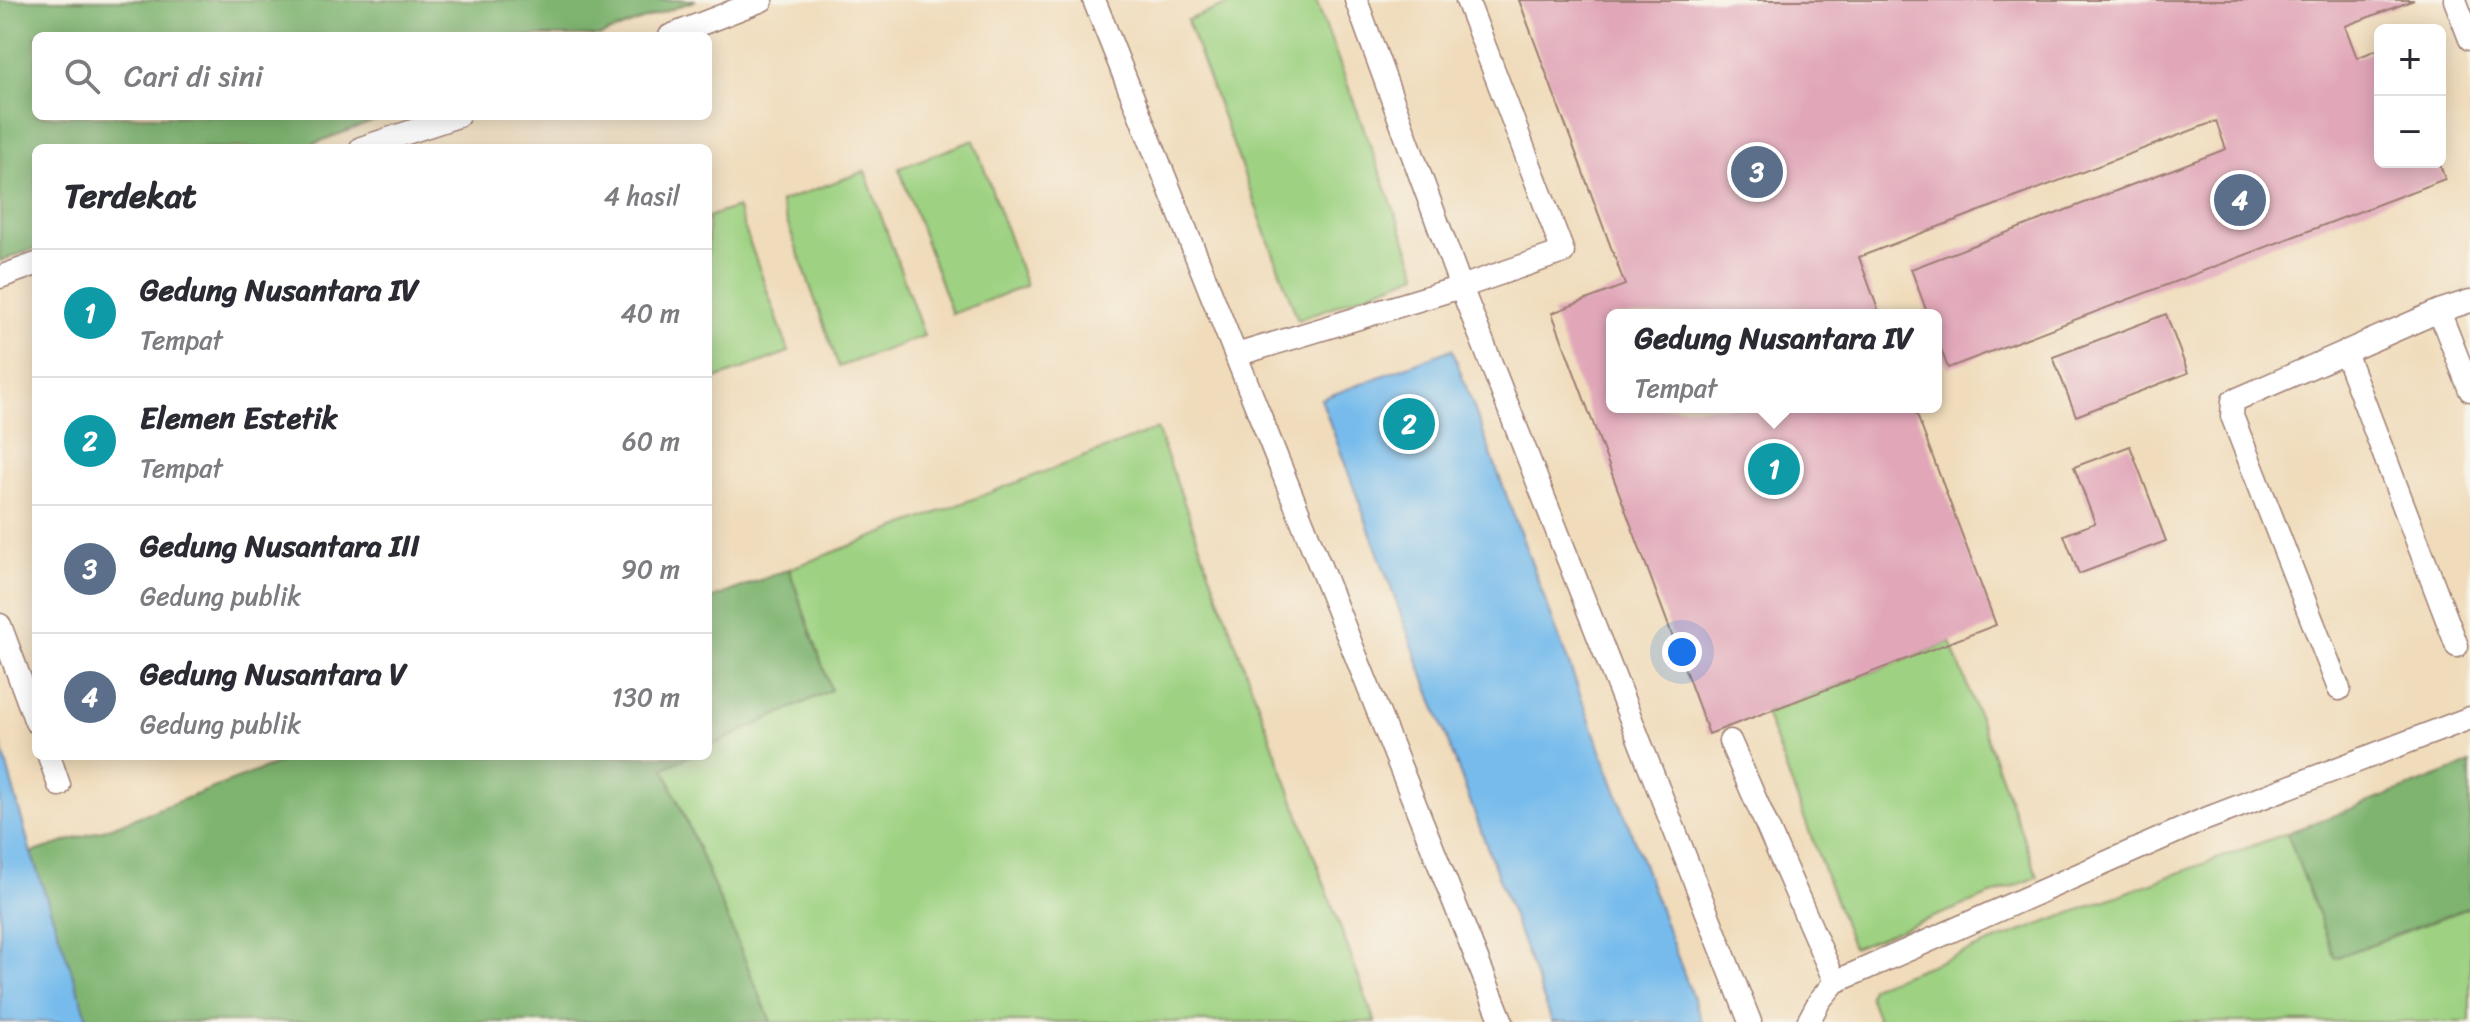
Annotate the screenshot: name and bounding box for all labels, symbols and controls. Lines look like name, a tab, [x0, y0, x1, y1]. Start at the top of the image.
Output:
map controls	[2374, 24, 2446, 168]
button: +	[2374, 24, 2446, 96]
search box	[32, 32, 712, 120]
text: Cari di sini	[124, 49, 263, 103]
icon: search	[60, 54, 104, 98]
button: −	[2374, 96, 2446, 168]
pin: 3	[1731, 142, 1783, 202]
text: Terdekat	[64, 166, 197, 226]
pin: 4	[2214, 170, 2266, 230]
text: 4 hasil	[604, 173, 680, 219]
text: Gedung Nusantara IV	[140, 263, 419, 317]
text: 1	[84, 290, 96, 336]
text: 40 m	[621, 290, 680, 336]
popup	[1606, 309, 1942, 413]
text: Gedung Nusantara IV	[1634, 311, 1914, 365]
text: Tempat	[140, 317, 223, 363]
text: Tempat	[1634, 365, 1717, 411]
text: Elemen Estetik	[140, 391, 338, 445]
pin: 2	[1383, 394, 1435, 454]
text: 2	[82, 418, 98, 464]
text: 60 m	[622, 418, 680, 464]
pin: 1	[1748, 439, 1800, 499]
text: Tempat	[140, 445, 223, 491]
text: Gedung Nusantara III	[140, 519, 420, 573]
text: 3	[83, 546, 97, 592]
text: 90 m	[621, 546, 680, 592]
text: Gedung publik	[140, 573, 301, 619]
your location	[1662, 632, 1702, 672]
text: Gedung Nusantara V	[140, 647, 407, 701]
text: 4	[82, 674, 98, 720]
text: 130 m	[611, 674, 680, 720]
text: Gedung publik	[140, 701, 301, 747]

